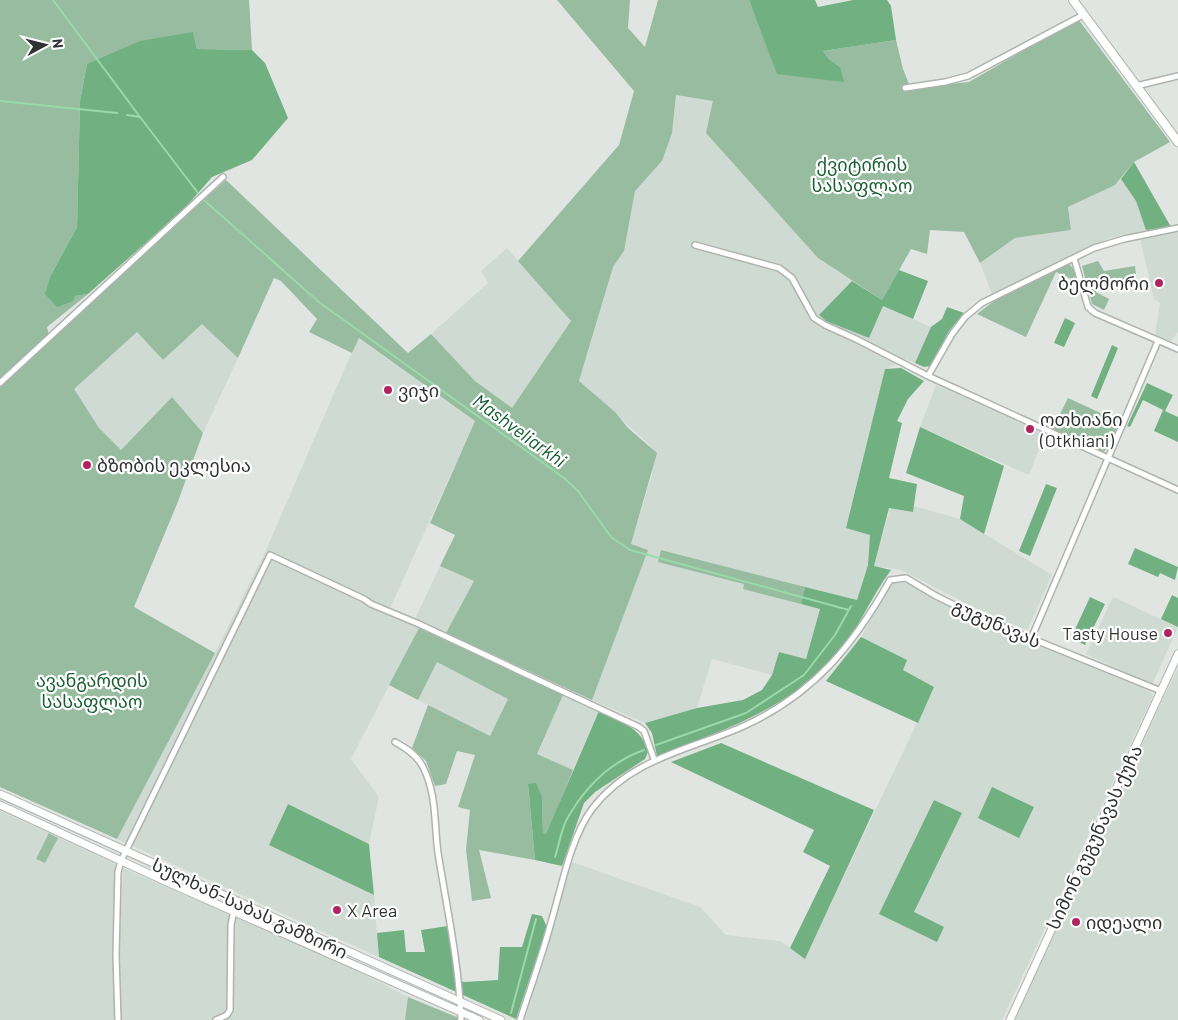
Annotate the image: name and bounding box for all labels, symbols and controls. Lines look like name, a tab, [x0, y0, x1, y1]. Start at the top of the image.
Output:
north arrow	[20, 20, 70, 70]
text: N	[49, 38, 67, 49]
park label: ქვიტირის სასაფლაო	[812, 153, 912, 197]
place label: ბელმორი	[1058, 272, 1149, 295]
marker: ბელმორი	[1153, 277, 1165, 289]
place label: ვიჯი	[398, 379, 439, 402]
marker: ვიჯი	[382, 384, 394, 396]
water label: Mashveliarkhi	[469, 388, 571, 472]
place label: ოთხიანი (Otkhiani)	[1039, 408, 1123, 451]
marker: ოთხიანი (Otkhiani)	[1024, 423, 1036, 435]
place label: ბზობის ეკლესია	[97, 454, 251, 477]
marker: ბზობის ეკლესია	[81, 459, 93, 471]
street label: გუგუნავას	[949, 594, 1045, 653]
place label: Tasty House	[1062, 622, 1158, 644]
marker: Tasty House	[1162, 627, 1174, 639]
park label: ავანგარდის სასაფლაო	[36, 669, 148, 713]
street label: სიმონ გუგუნავას ქუჩა	[1042, 741, 1147, 933]
street label: სულხან-საბას გამზირი	[148, 853, 351, 964]
place label: X Area	[347, 899, 397, 921]
marker: X Area	[331, 904, 343, 916]
place label: იდეალი	[1086, 911, 1162, 934]
marker: იდეალი	[1070, 916, 1082, 928]

